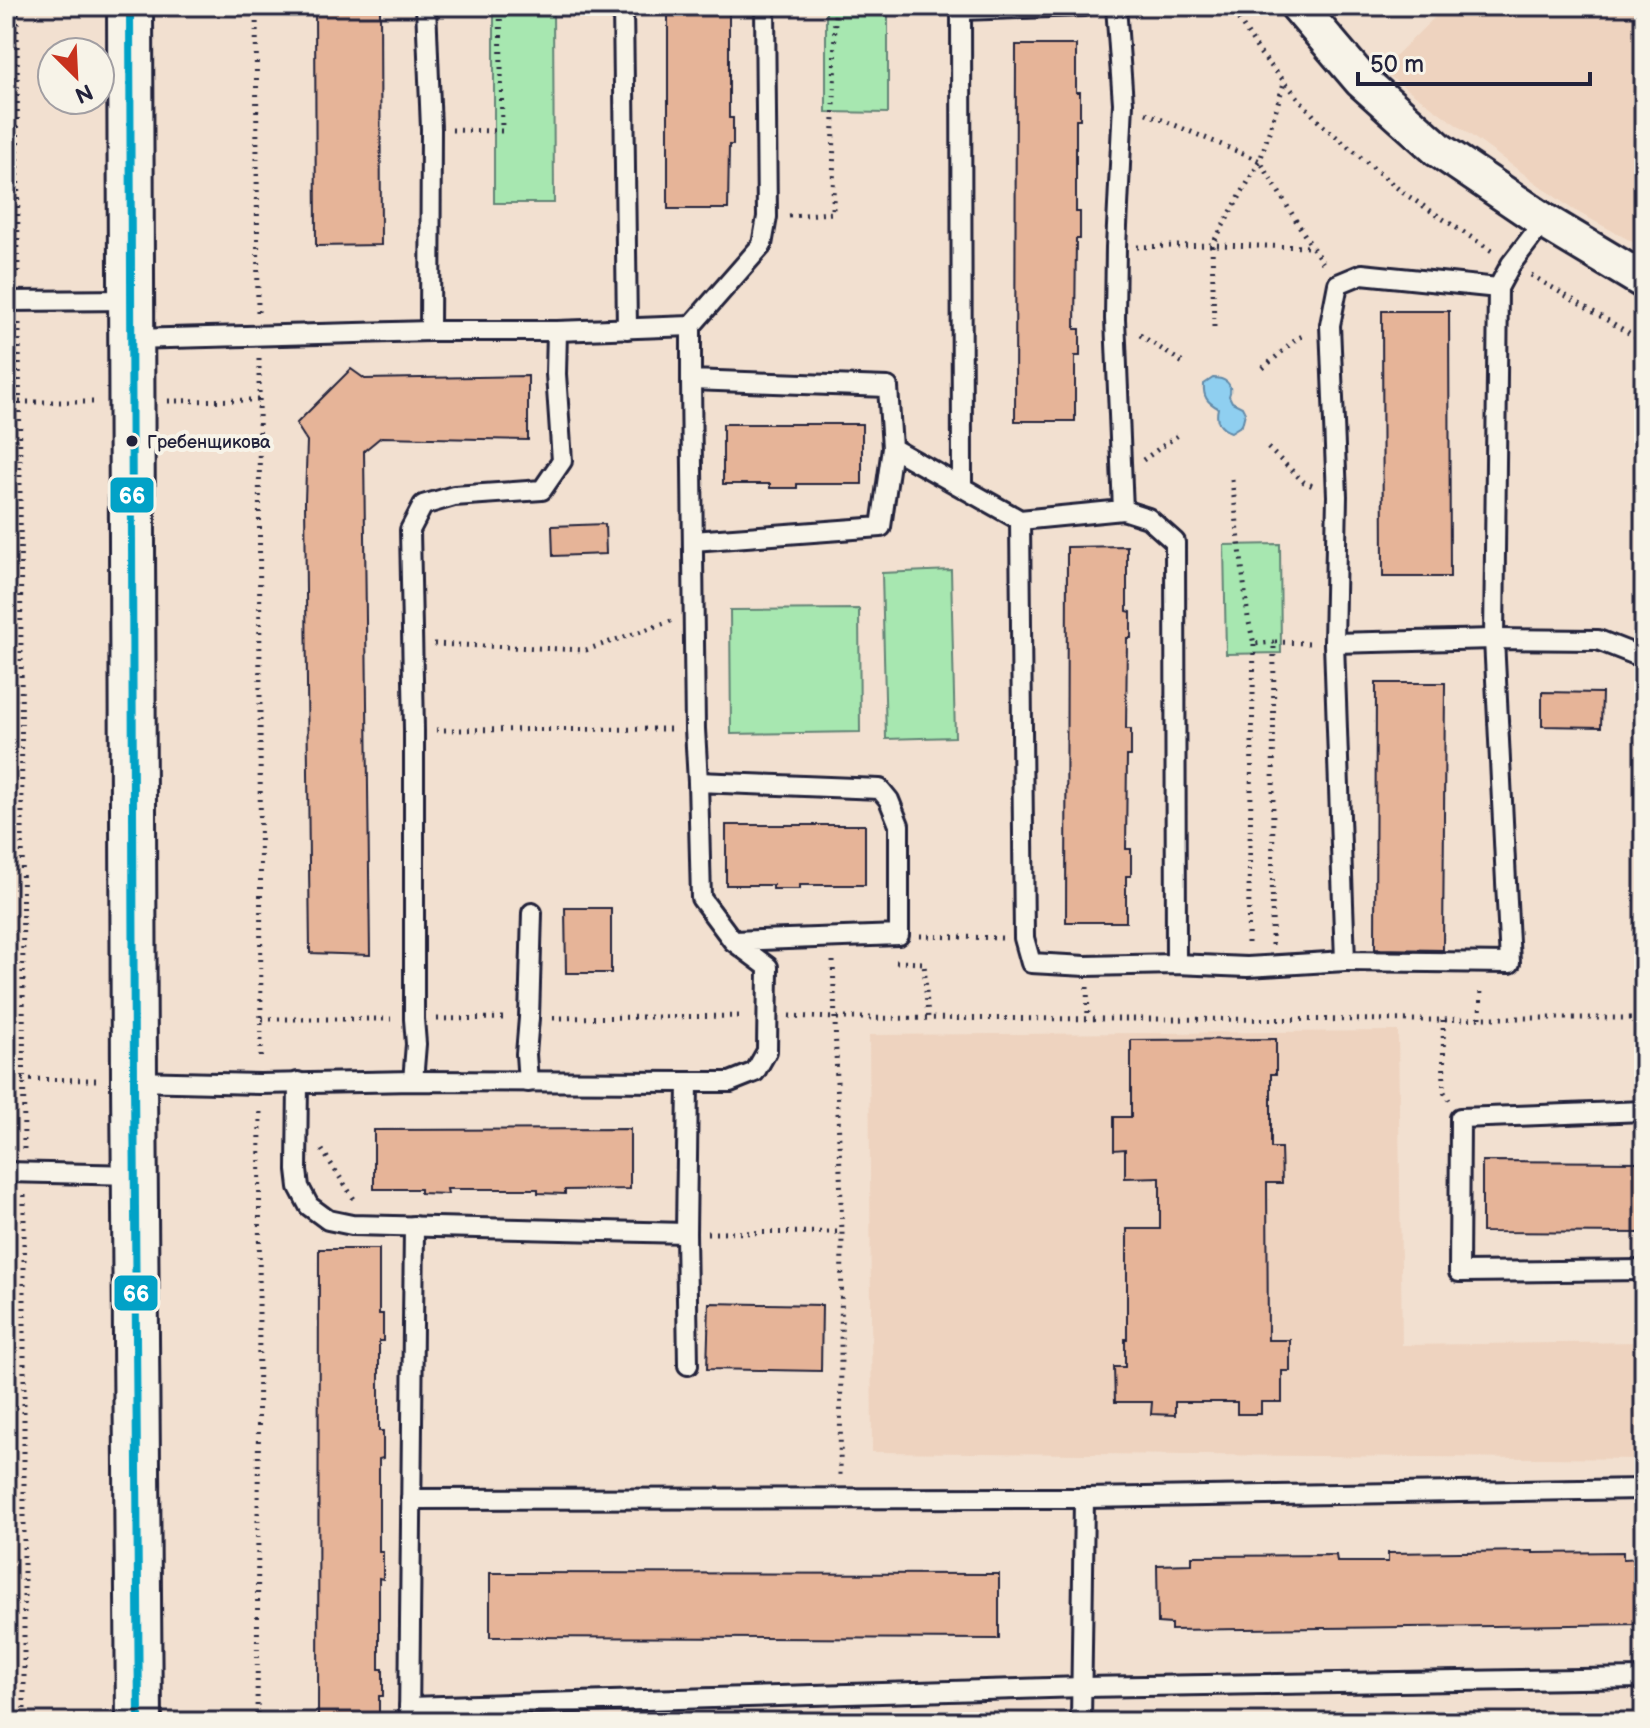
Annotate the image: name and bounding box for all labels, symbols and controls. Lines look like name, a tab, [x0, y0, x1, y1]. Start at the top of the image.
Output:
north arrow	[36, 36, 116, 116]
scale bar	[1358, 36, 1590, 86]
text: 50 m	[1370, 50, 1424, 79]
text: N	[70, 77, 97, 109]
place label: Гребенщикова	[147, 432, 271, 453]
marker: Гребенщикова	[124, 433, 140, 449]
line badge: 66	[109, 476, 155, 514]
text: 66	[119, 483, 145, 510]
line badge: 66	[113, 1274, 159, 1312]
text: 66	[123, 1281, 149, 1308]

